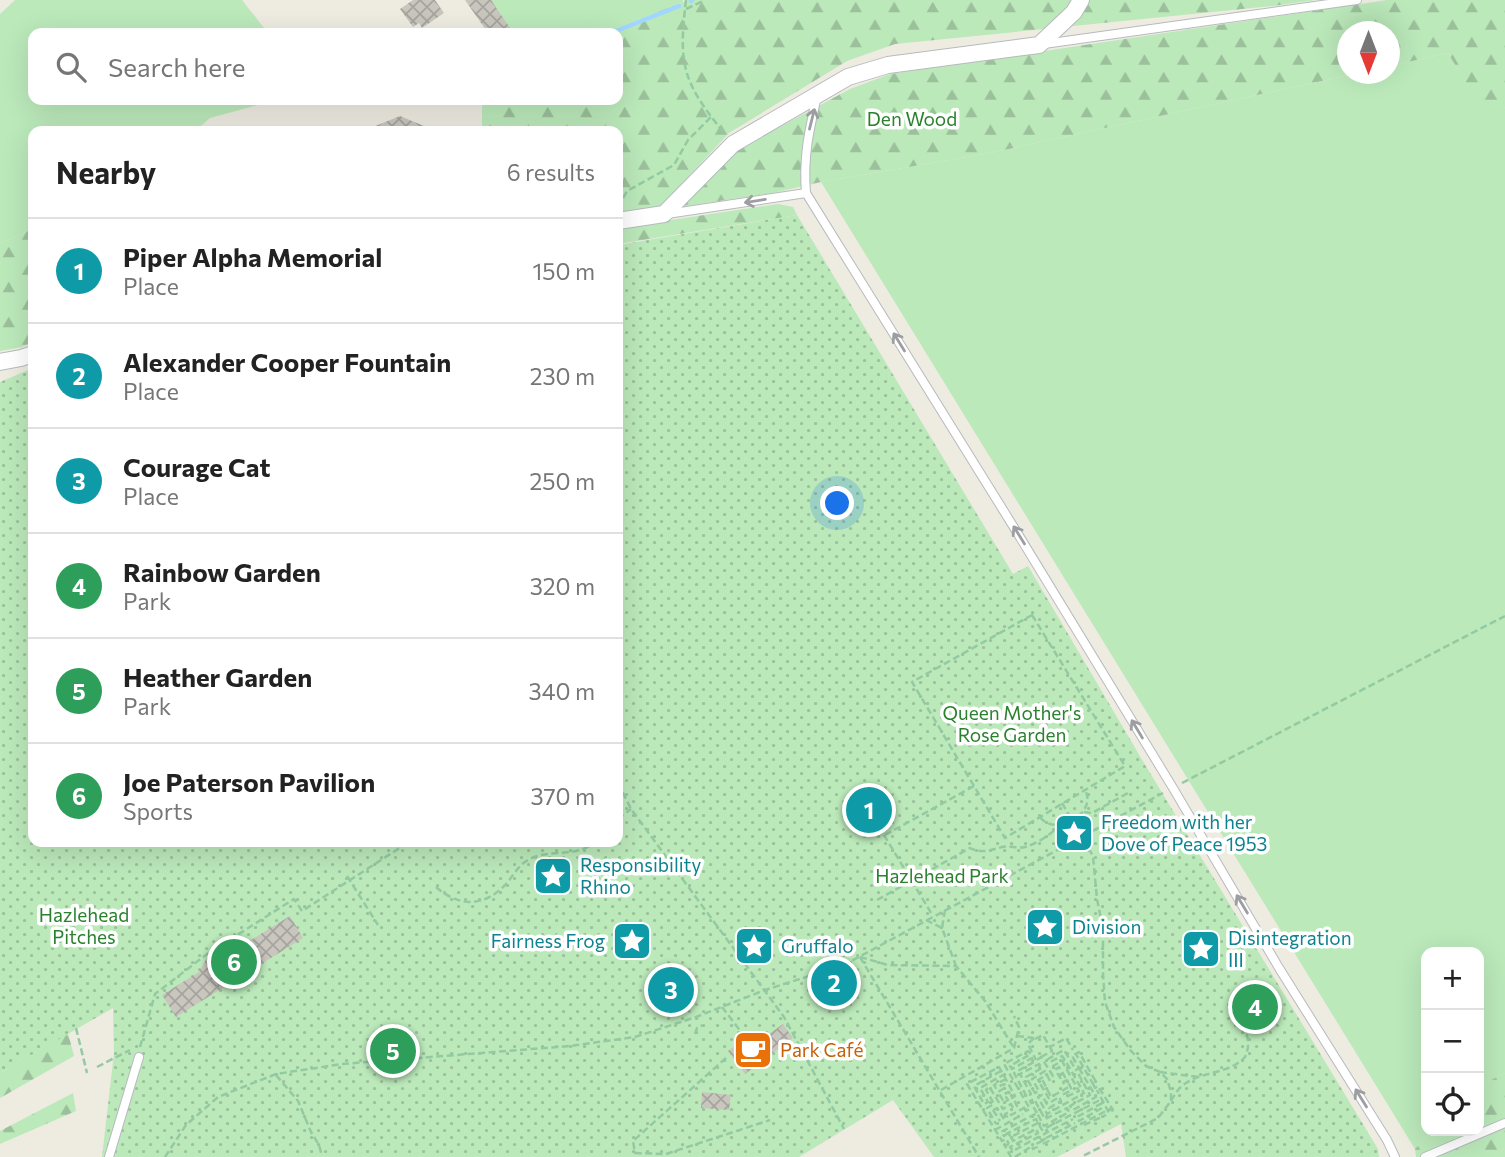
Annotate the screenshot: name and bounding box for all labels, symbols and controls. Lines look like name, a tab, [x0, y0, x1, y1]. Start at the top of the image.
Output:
north arrow	[1337, 21, 1400, 84]
search box	[28, 28, 623, 105]
icon: search	[52, 48, 90, 86]
text: Search here	[108, 51, 246, 82]
park label: Den Wood	[867, 107, 957, 130]
one-way arrow	[805, 108, 819, 131]
text: Nearby	[56, 153, 156, 190]
text: 6 results	[507, 158, 595, 186]
one-way arrow	[744, 195, 766, 208]
text: Piper Alpha Memorial	[123, 241, 382, 272]
text: 1	[74, 257, 84, 285]
text: 150 m	[532, 257, 595, 285]
text: Place	[123, 272, 179, 300]
one-way arrow	[891, 333, 906, 352]
text: Alexander Cooper Fountain	[123, 346, 451, 377]
text: 2	[72, 362, 86, 390]
text: 230 m	[530, 362, 595, 390]
text: Place	[123, 377, 179, 405]
text: Courage Cat	[123, 451, 270, 482]
text: 3	[72, 467, 86, 495]
text: 250 m	[530, 467, 595, 495]
text: Place	[123, 482, 179, 510]
your location	[820, 486, 854, 520]
one-way arrow	[1012, 526, 1026, 546]
text: Rainbow Garden	[123, 556, 321, 587]
text: 4	[72, 572, 86, 600]
text: 320 m	[530, 572, 595, 600]
text: Park	[123, 587, 171, 615]
text: Heather Garden	[123, 661, 312, 692]
text: 5	[72, 677, 86, 705]
text: 340 m	[529, 677, 595, 705]
text: Park	[123, 692, 171, 720]
park label: Queen Mother's Rose Garden	[943, 701, 1081, 746]
one-way arrow	[1130, 720, 1144, 740]
text: Joe Paterson Pavilion	[123, 766, 375, 797]
text: 6	[72, 782, 86, 810]
text: 370 m	[530, 782, 595, 810]
pin: 1	[846, 784, 892, 836]
text: Sports	[123, 797, 193, 825]
place label: Freedom with her Dove of Peace 1953	[1101, 810, 1267, 855]
place icon: Freedom with her Dove of Peace 1953	[1053, 812, 1095, 854]
place label: Responsibility Rhino	[580, 853, 701, 898]
place icon: Responsibility Rhino	[532, 855, 574, 897]
park label: Hazlehead Park	[875, 864, 1009, 887]
one-way arrow	[1235, 895, 1249, 915]
park label: Hazlehead Pitches	[39, 903, 129, 948]
place icon: Division	[1024, 906, 1066, 948]
place label: Division	[1072, 915, 1141, 938]
place icon: Fairness Frog	[611, 920, 653, 962]
place icon: Gruffalo	[733, 925, 775, 967]
place label: Disintegration III	[1228, 926, 1352, 971]
place icon: Disintegration III	[1180, 928, 1222, 970]
place label: Fairness Frog	[491, 929, 605, 952]
place label: Gruffalo	[781, 934, 854, 957]
pin: 6	[211, 936, 257, 988]
map controls	[1421, 947, 1484, 1136]
button: +	[1421, 947, 1484, 1010]
pin: 2	[811, 957, 857, 1009]
pin: 3	[648, 964, 694, 1016]
pin: 4	[1232, 981, 1278, 1033]
button: −	[1421, 1010, 1484, 1073]
pin: 5	[370, 1025, 416, 1077]
cafe icon: Park Café	[732, 1029, 774, 1071]
place label: Park Café	[780, 1038, 863, 1061]
button: locate	[1421, 1073, 1484, 1136]
one-way arrow	[1354, 1089, 1369, 1108]

